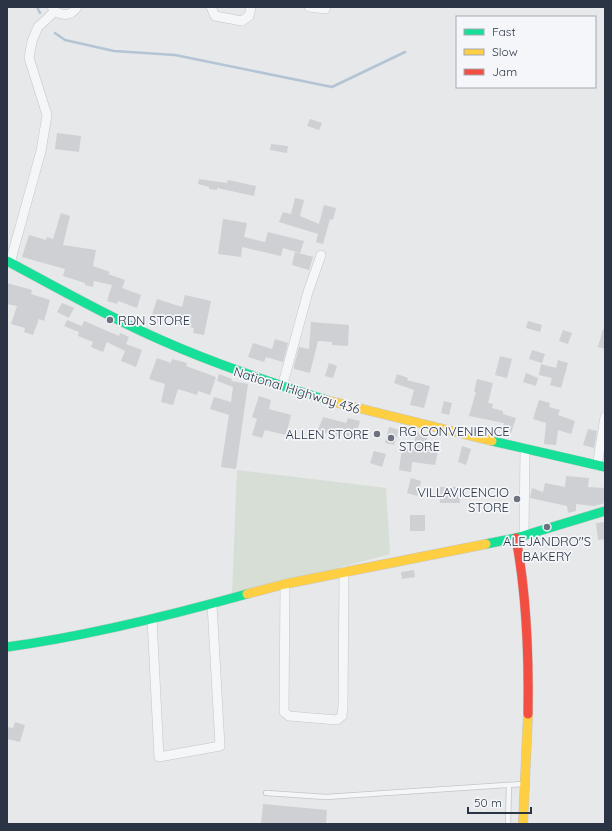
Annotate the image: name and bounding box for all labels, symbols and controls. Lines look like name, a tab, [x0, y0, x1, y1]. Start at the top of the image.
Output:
legend	[456, 16, 596, 88]
text: Fast	[492, 24, 516, 39]
text: Slow	[492, 44, 518, 59]
text: Jam	[492, 64, 517, 79]
place label: RDN STORE	[118, 312, 190, 328]
marker: RDN STORE	[105, 315, 115, 325]
street label: National Highway 436	[232, 363, 362, 417]
place label: RG CONVENIENCE STORE	[399, 423, 510, 454]
place label: ALLEN STORE	[285, 426, 369, 442]
marker: ALLEN STORE	[372, 429, 382, 439]
marker: RG CONVENIENCE STORE	[386, 433, 396, 443]
place label: VILLAVICENCIO STORE	[417, 484, 509, 515]
marker: VILLAVICENCIO STORE	[512, 494, 522, 504]
marker: ALEJANDRO''S BAKERY	[542, 522, 552, 532]
place label: ALEJANDRO''S BAKERY	[503, 533, 591, 564]
scale bar	[468, 789, 531, 815]
text: 50 m	[474, 795, 502, 810]

